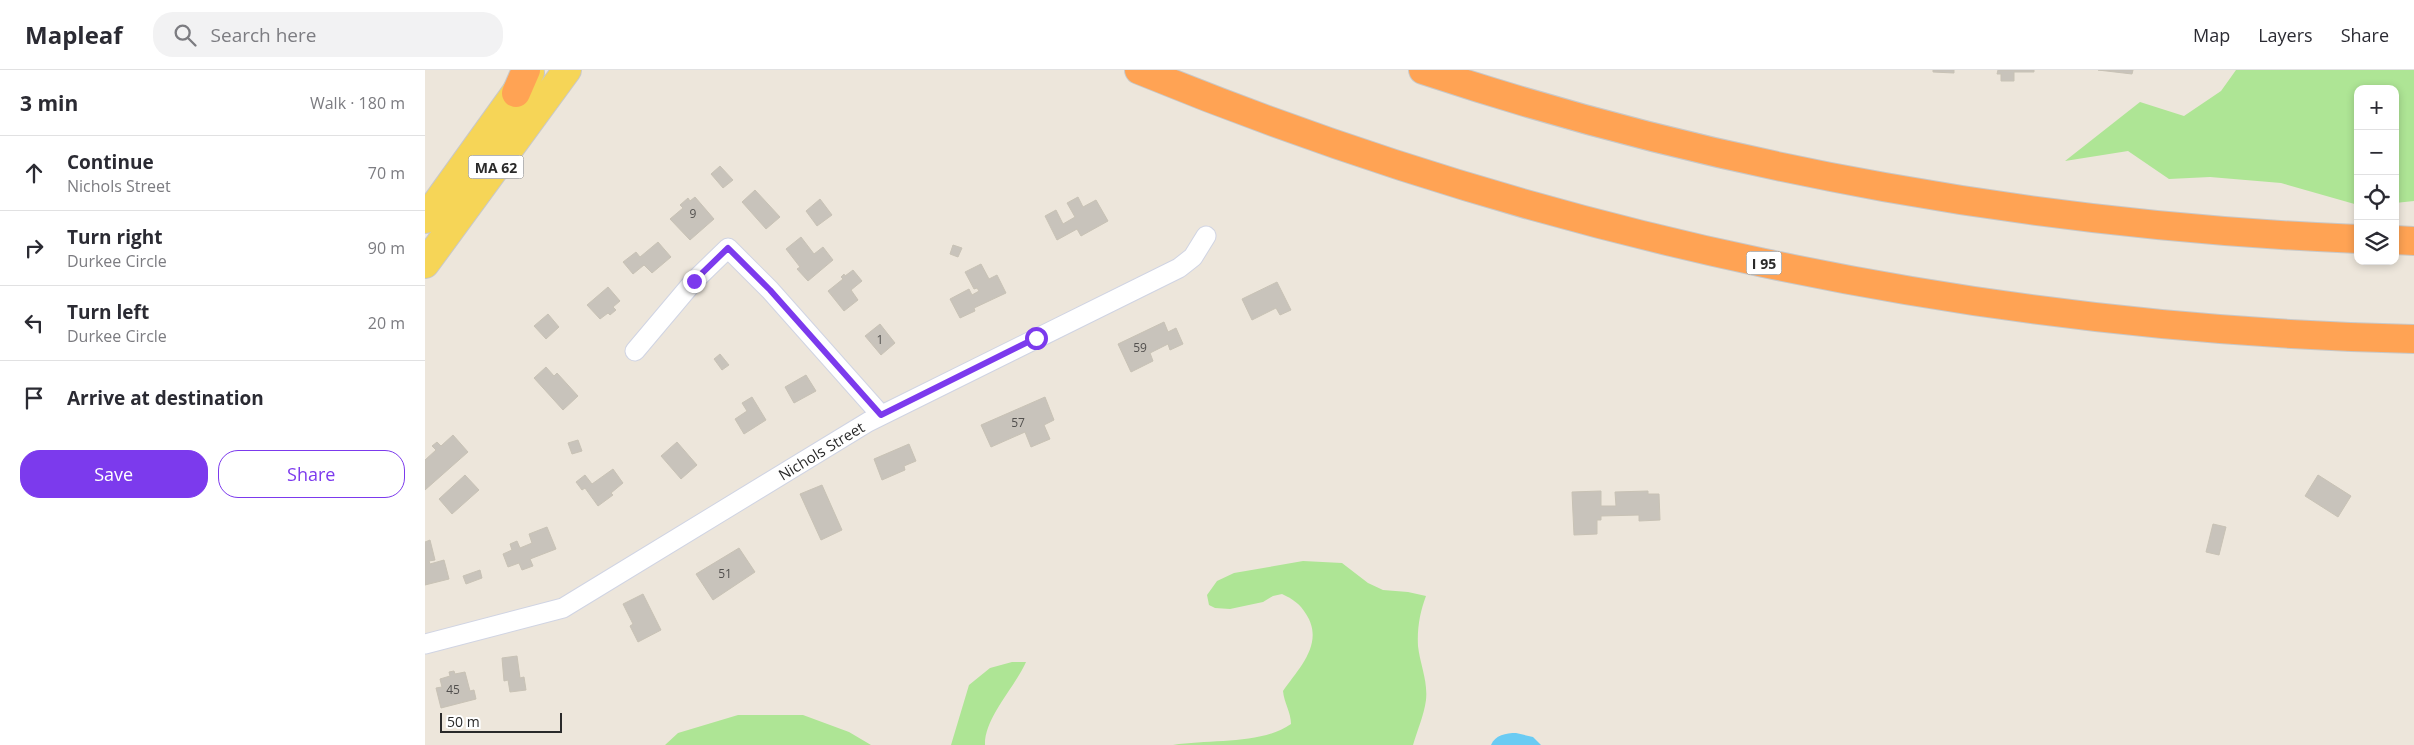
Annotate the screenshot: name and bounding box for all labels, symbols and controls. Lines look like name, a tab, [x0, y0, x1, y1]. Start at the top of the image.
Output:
search box	[153, 12, 503, 57]
text: Mapleaf	[25, 18, 123, 51]
icon: search	[171, 21, 199, 49]
text: Search here	[211, 22, 316, 48]
text: Map	[2193, 23, 2230, 47]
text: Layers	[2258, 23, 2313, 47]
text: Share	[2341, 23, 2389, 47]
map controls	[2354, 85, 2399, 265]
button: +	[2354, 85, 2399, 130]
text: 3 min	[20, 89, 78, 117]
text: Walk · 180 m	[310, 92, 405, 114]
button: −	[2354, 130, 2399, 175]
text: Continue	[67, 149, 154, 175]
road number: MA 62	[469, 155, 523, 178]
icon: ahead	[20, 159, 48, 187]
text: 70 m	[368, 162, 405, 184]
text: Nichols Street	[67, 175, 171, 197]
button: locate	[2354, 175, 2399, 220]
house number: 9	[690, 205, 697, 222]
button: layers	[2354, 220, 2399, 265]
text: Turn right	[67, 224, 162, 250]
icon: right	[20, 234, 48, 262]
text: 90 m	[368, 237, 405, 259]
text: Durkee Circle	[67, 250, 167, 272]
road number: I 95	[1747, 252, 1781, 274]
route end	[683, 270, 706, 293]
text: Turn left	[67, 299, 149, 325]
icon: left	[20, 309, 48, 337]
text: 20 m	[368, 312, 405, 334]
text: Durkee Circle	[67, 325, 167, 347]
route start	[1025, 327, 1048, 350]
house number: 1	[877, 331, 883, 348]
house number: 59	[1133, 339, 1147, 356]
icon: arrive	[20, 384, 48, 412]
text: Arrive at destination	[67, 385, 264, 411]
house number: 57	[1011, 414, 1025, 431]
street label: Nichols Street	[774, 417, 868, 484]
button: Save	[20, 450, 208, 498]
button: Share	[218, 450, 405, 498]
house number: 51	[718, 565, 732, 582]
house number: 45	[446, 681, 460, 698]
scale bar	[440, 710, 563, 733]
text: 50 m	[447, 712, 480, 731]

